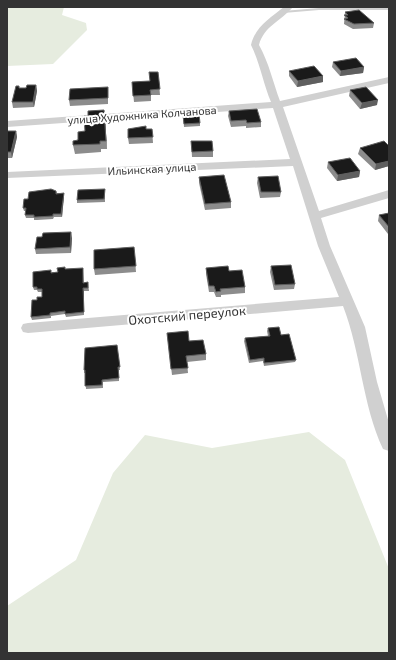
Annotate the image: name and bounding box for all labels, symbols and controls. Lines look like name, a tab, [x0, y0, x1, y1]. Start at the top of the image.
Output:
street label: улица Художника Колчанова	[67, 103, 217, 127]
street label: Ильинская улица	[107, 160, 197, 178]
street label: Охотский переулок	[128, 302, 246, 328]

